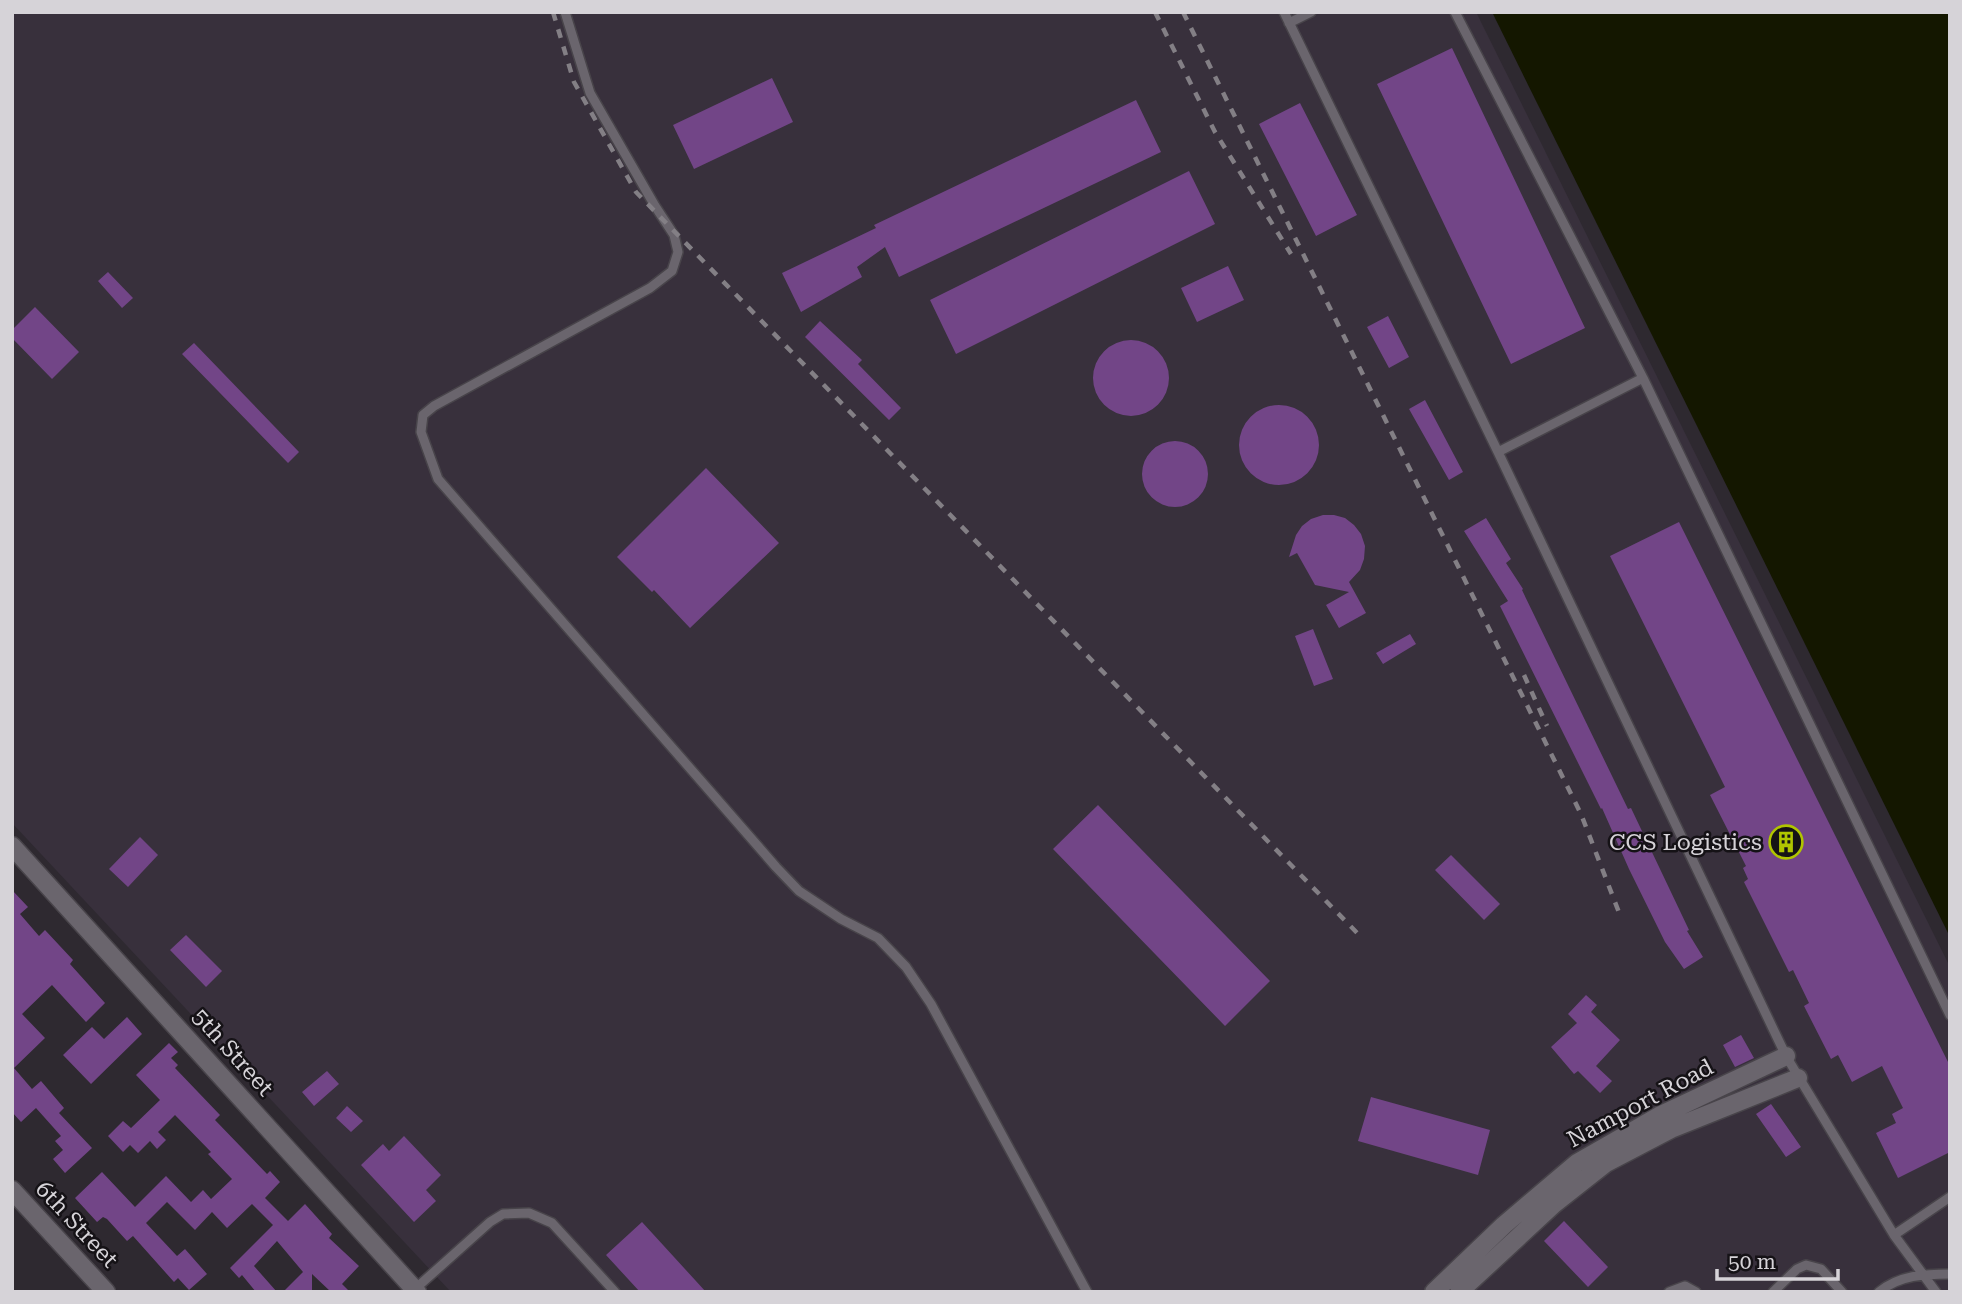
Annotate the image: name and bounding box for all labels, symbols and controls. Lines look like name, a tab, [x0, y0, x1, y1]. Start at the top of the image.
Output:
building icon: CCS Logistics	[1767, 823, 1805, 861]
place label: CCS Logistics	[1609, 829, 1762, 856]
street label: 5th Street	[186, 1003, 279, 1102]
street label: Namport Road	[1563, 1054, 1718, 1153]
street label: 6th Street	[30, 1176, 124, 1273]
scale bar	[1717, 1238, 1838, 1282]
text: 50 m	[1728, 1250, 1776, 1274]

